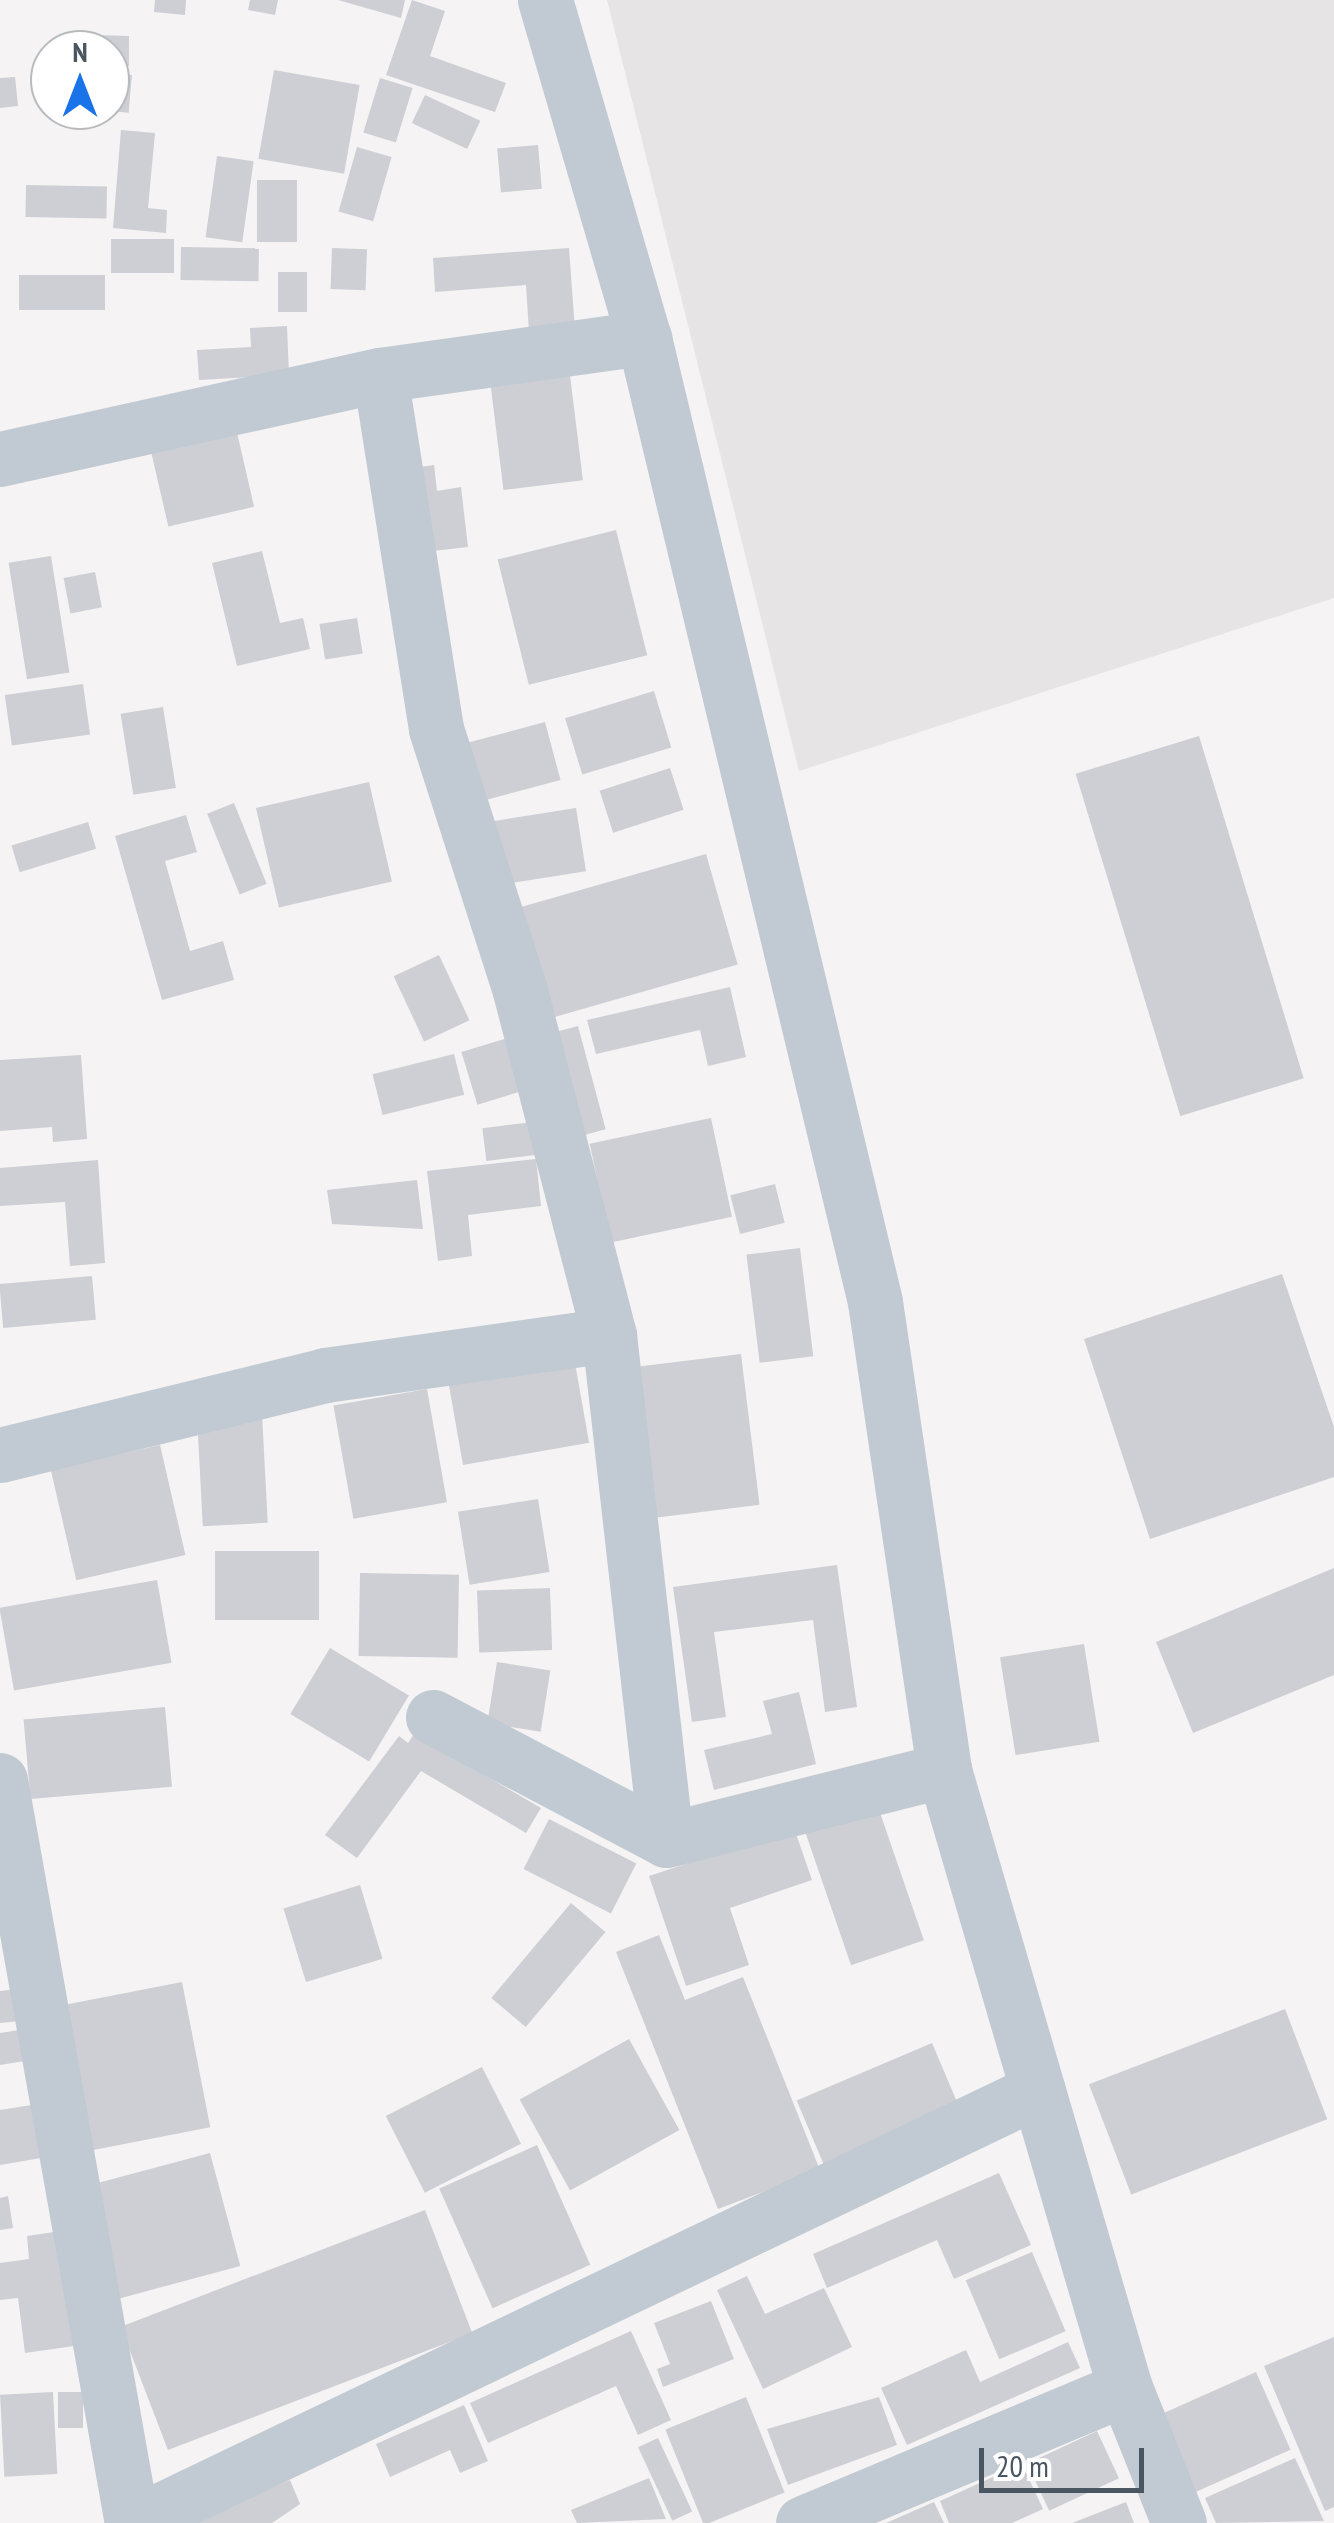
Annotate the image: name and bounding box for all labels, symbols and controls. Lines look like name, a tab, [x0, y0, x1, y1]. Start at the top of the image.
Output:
north arrow	[30, 30, 130, 130]
text: N	[72, 33, 88, 70]
scale bar	[984, 2428, 1149, 2490]
text: 20 m	[996, 2446, 1049, 2485]

